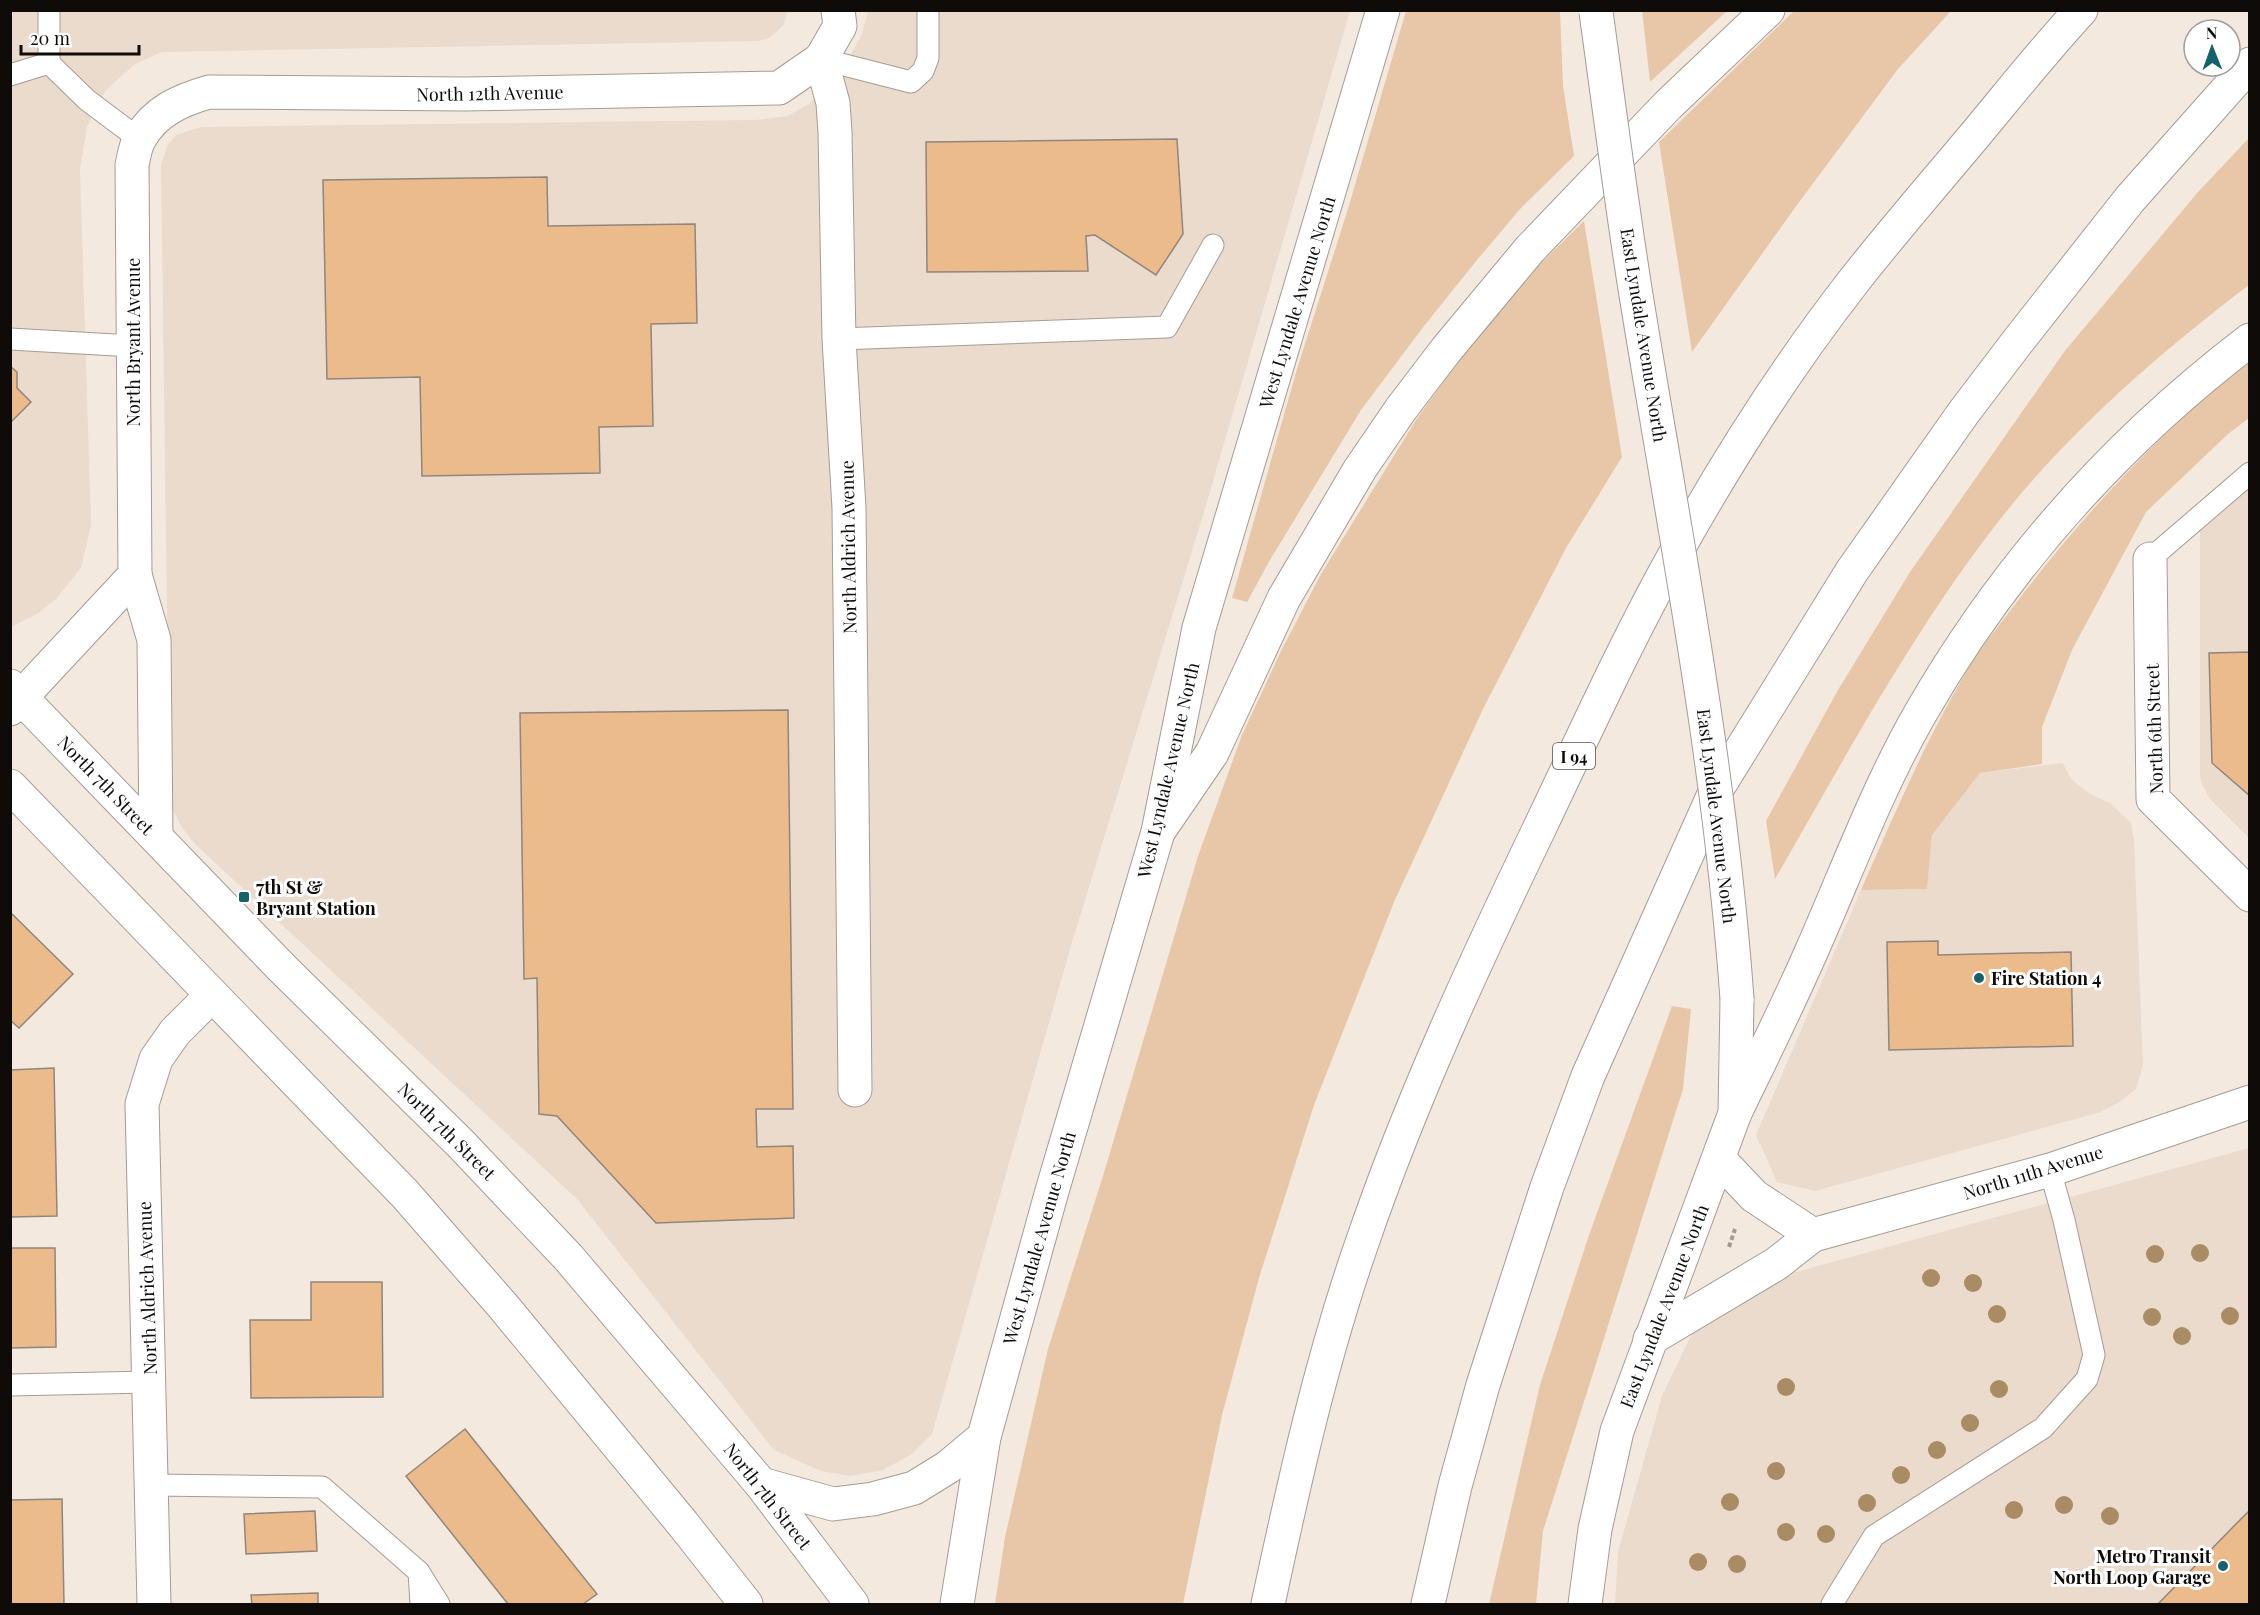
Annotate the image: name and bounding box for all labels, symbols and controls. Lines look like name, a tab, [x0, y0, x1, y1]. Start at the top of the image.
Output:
scale bar	[21, 18, 140, 56]
north arrow	[2182, 18, 2242, 78]
text: N	[2206, 22, 2218, 43]
text: 20 m	[30, 26, 70, 50]
street label: North 12th Avenue	[416, 80, 564, 106]
street label: West Lyndale Avenue North	[1253, 193, 1341, 412]
street label: East Lyndale Avenue North	[1615, 226, 1673, 444]
street label: North Bryant Avenue	[121, 258, 145, 426]
street label: North Aldrich Avenue	[834, 460, 862, 634]
street label: West Lyndale Avenue North	[1131, 659, 1205, 881]
street label: North 6th Street	[2140, 663, 2168, 795]
street label: East Lyndale Avenue North	[1692, 707, 1742, 925]
street label: North 7th Street	[53, 730, 160, 840]
road number: I 94	[1553, 743, 1595, 769]
place label: 7th St & Bryant Station	[256, 875, 376, 920]
marker: 7th St & Bryant Station	[237, 890, 251, 904]
place label: Fire Station 4	[1991, 966, 2101, 990]
marker: Fire Station 4	[1972, 971, 1986, 985]
street label: North 7th Street	[393, 1077, 501, 1185]
street label: West Lyndale Avenue North	[997, 1128, 1081, 1348]
street label: North 11th Avenue	[1960, 1139, 2106, 1205]
street label: East Lyndale Avenue North	[1614, 1200, 1714, 1411]
street label: North Aldrich Avenue	[132, 1201, 162, 1375]
street label: North 7th Street	[719, 1438, 817, 1555]
place label: Metro Transit North Loop Garage	[2053, 1544, 2212, 1589]
marker: Metro Transit North Loop Garage	[2216, 1559, 2230, 1573]

